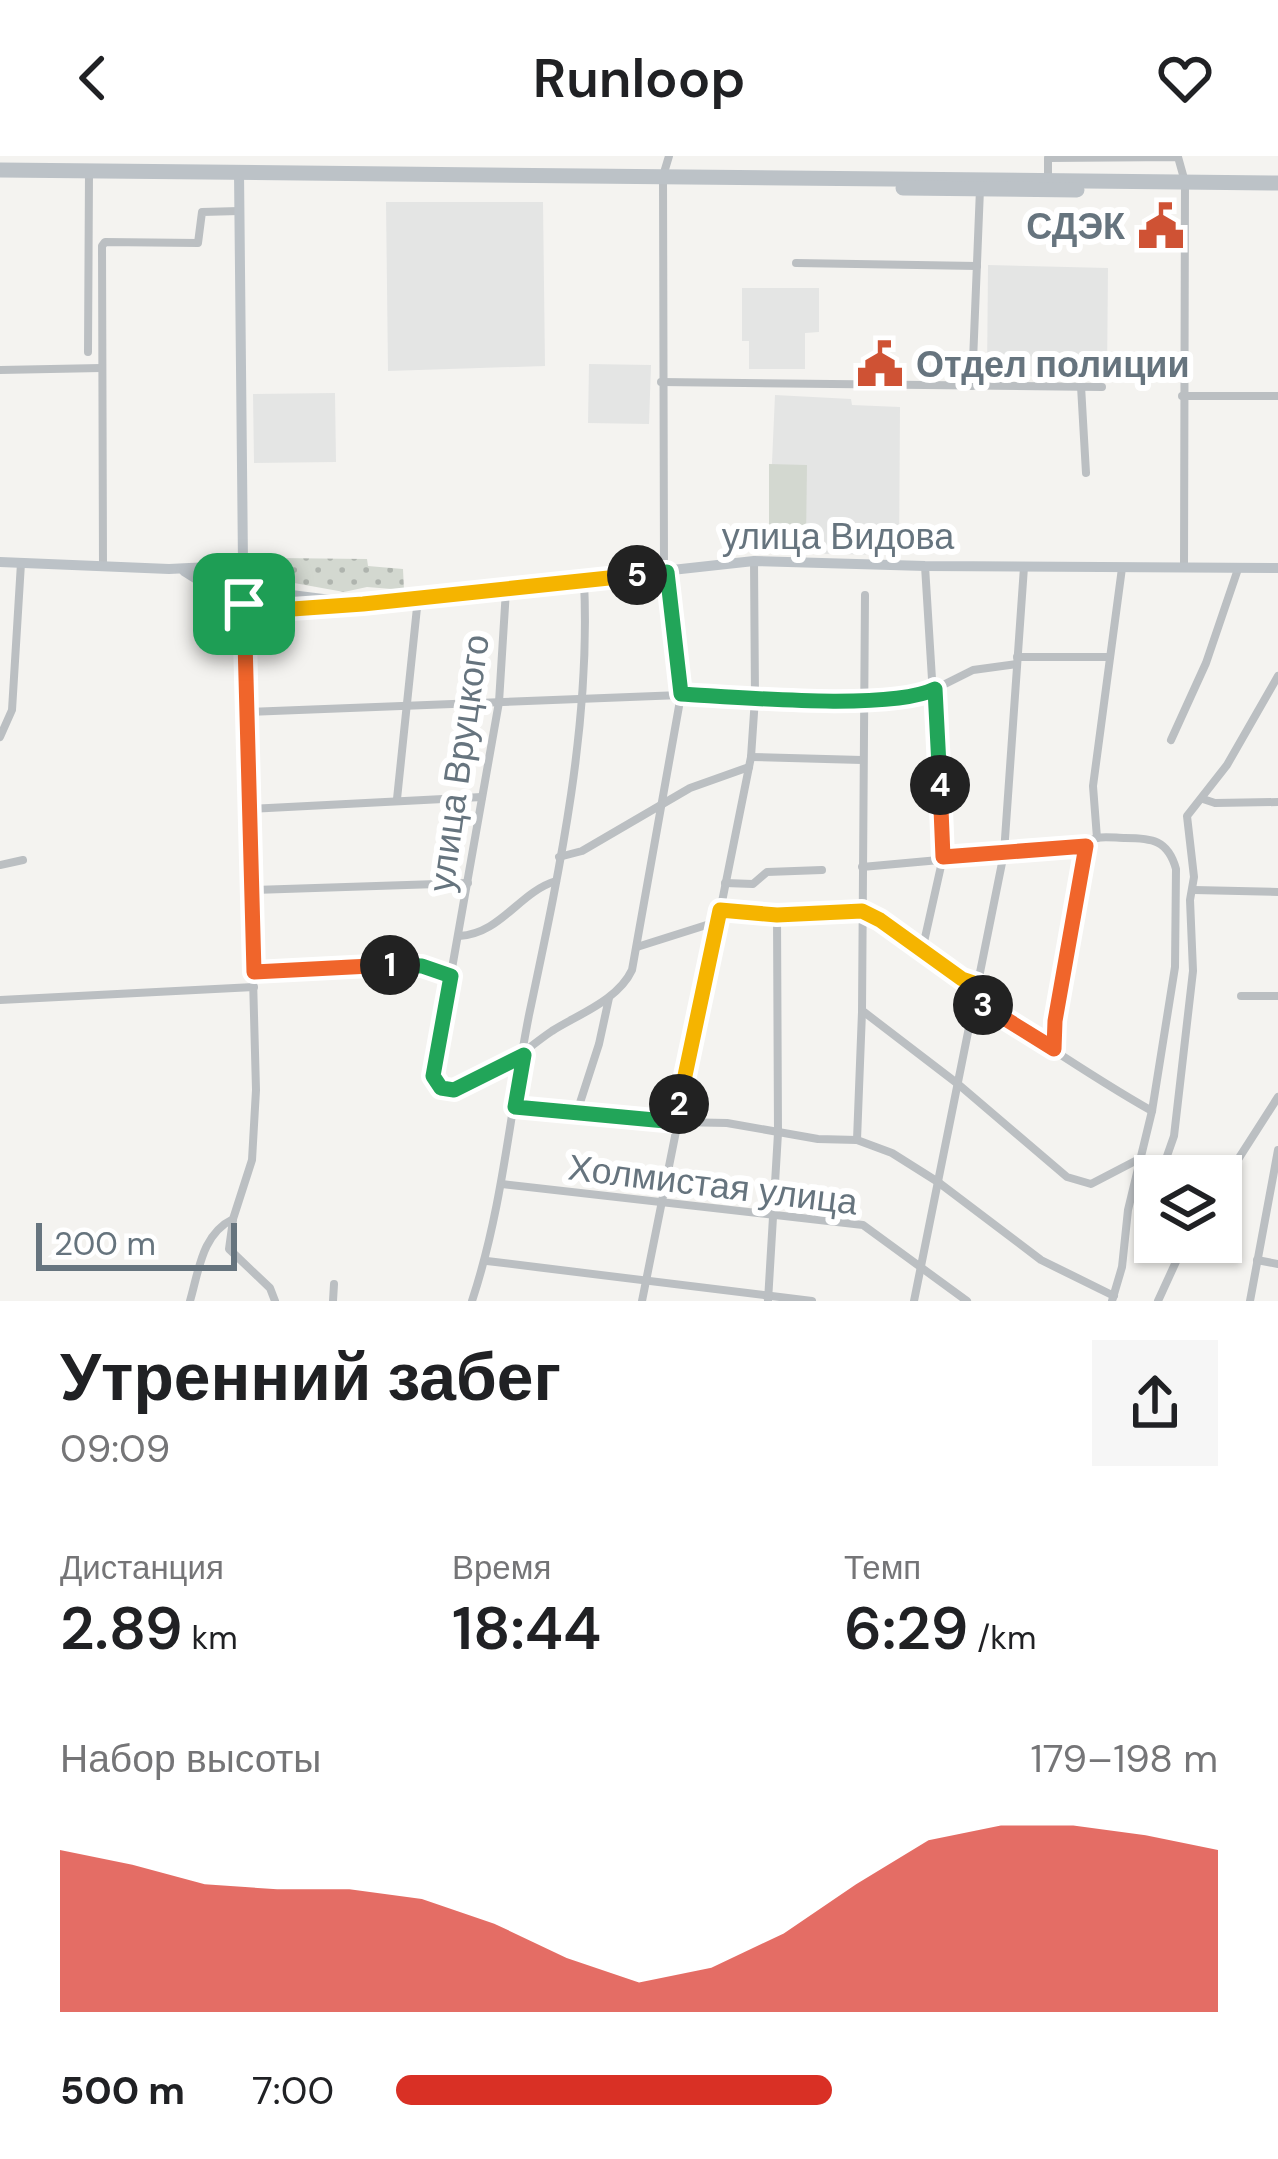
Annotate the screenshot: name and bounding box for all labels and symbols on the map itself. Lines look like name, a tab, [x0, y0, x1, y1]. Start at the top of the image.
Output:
public building icon: СДЭК	[1136, 201, 1186, 251]
place label: СДЭК	[1026, 203, 1126, 250]
public building icon: Отдел полиции	[855, 339, 905, 389]
place label: Отдел полиции	[916, 341, 1190, 388]
street label: улица Видова	[722, 513, 955, 560]
pin: 5	[607, 545, 667, 605]
pin	[193, 553, 295, 655]
street label: улица Вруцкого	[417, 631, 500, 895]
pin: 4	[910, 755, 970, 815]
pin: 1	[360, 935, 420, 995]
pin: 3	[953, 975, 1013, 1035]
pin: 2	[649, 1074, 709, 1134]
street label: Холмистая улица	[566, 1143, 861, 1226]
scale bar	[36, 1217, 237, 1270]

